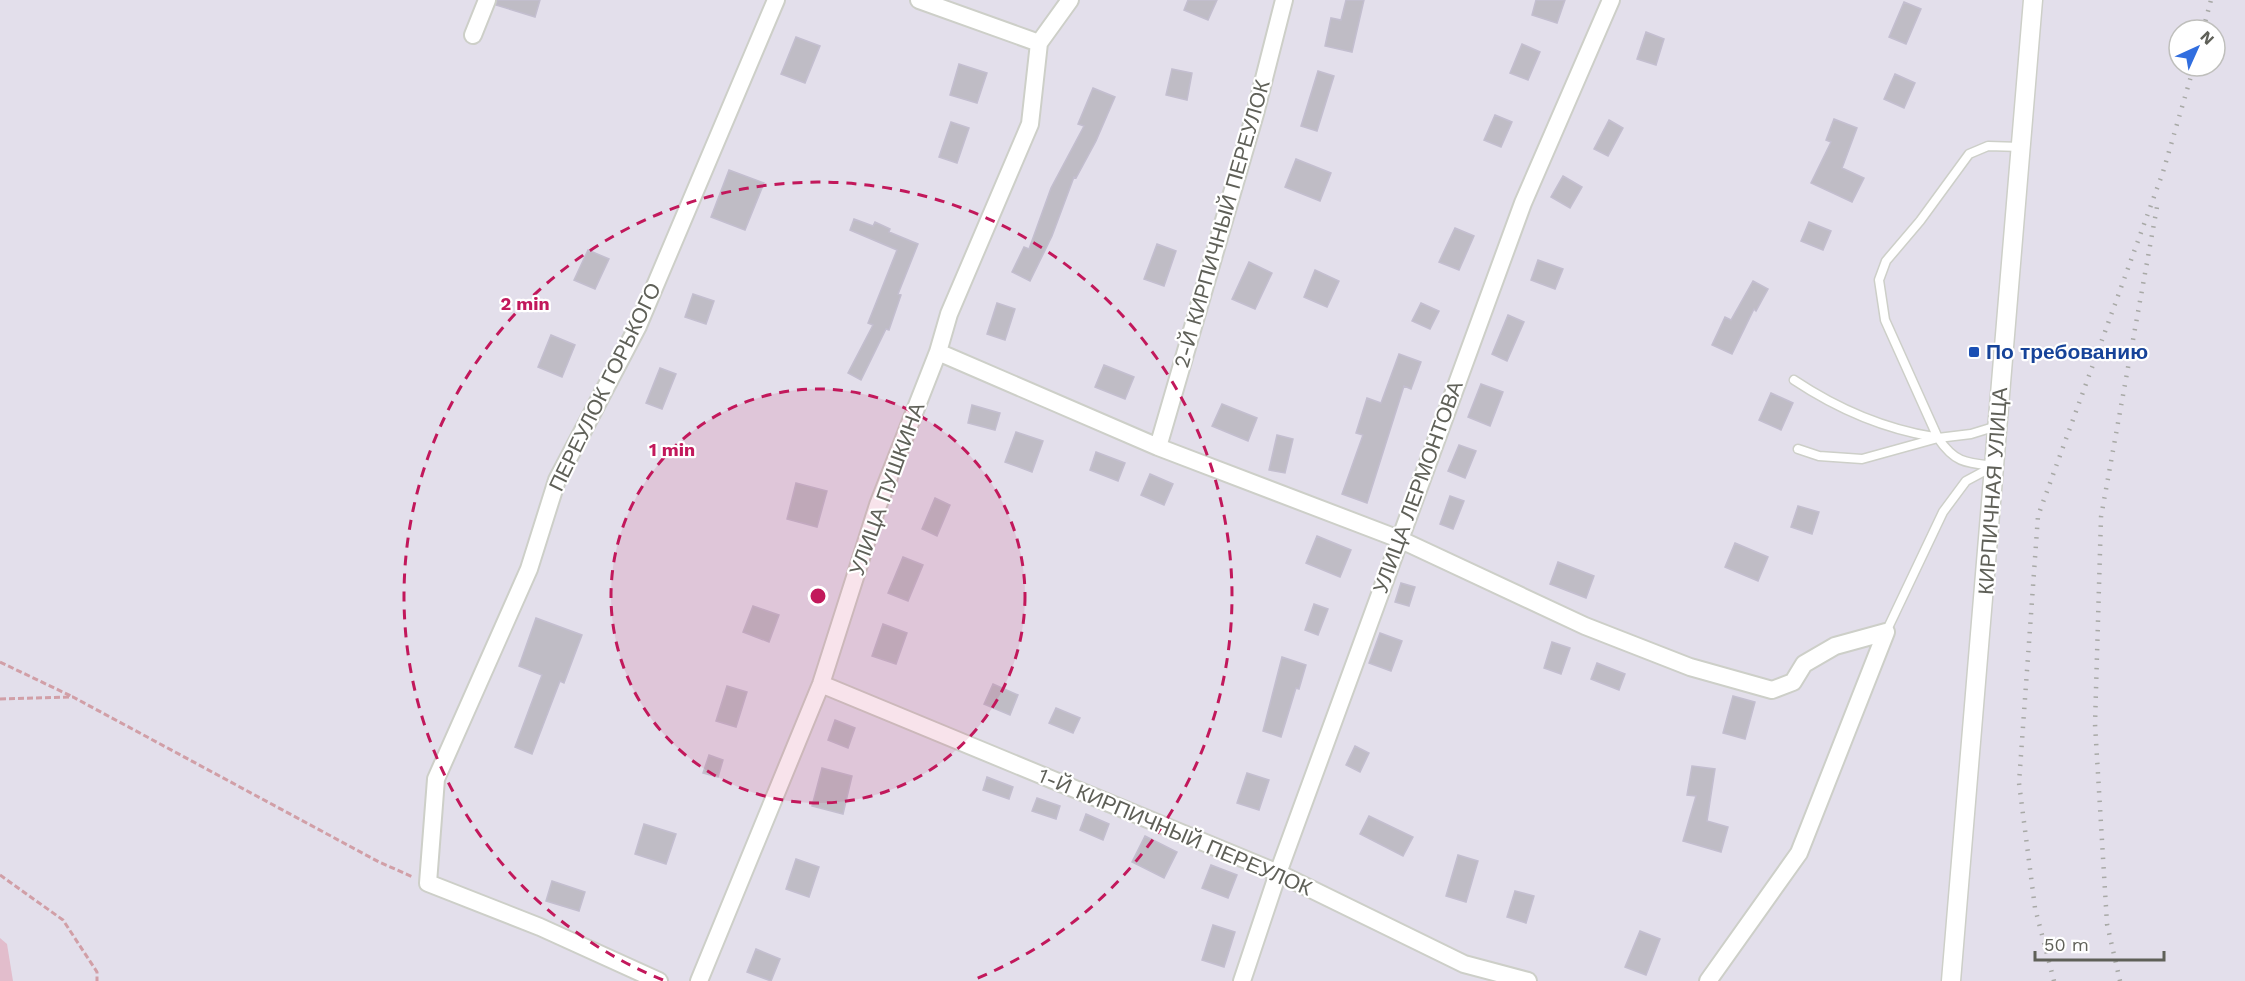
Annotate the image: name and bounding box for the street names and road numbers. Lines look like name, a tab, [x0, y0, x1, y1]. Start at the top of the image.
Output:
street label: 2-Й КИРПИЧНЫЙ ПЕРЕУЛОК	[1168, 76, 1275, 371]
street label: ПЕРЕУЛОК ГОРЬКОГО	[543, 279, 666, 495]
street label: УЛИЦА ЛЕРМОНТОВА	[1367, 377, 1468, 596]
street label: КИРПИЧНАЯ УЛИЦА	[1973, 386, 2012, 596]
street label: УЛИЦА ПУШКИНА	[844, 399, 929, 579]
street label: 1-Й КИРПИЧНЫЙ ПЕРЕУЛОК	[1035, 762, 1316, 901]

